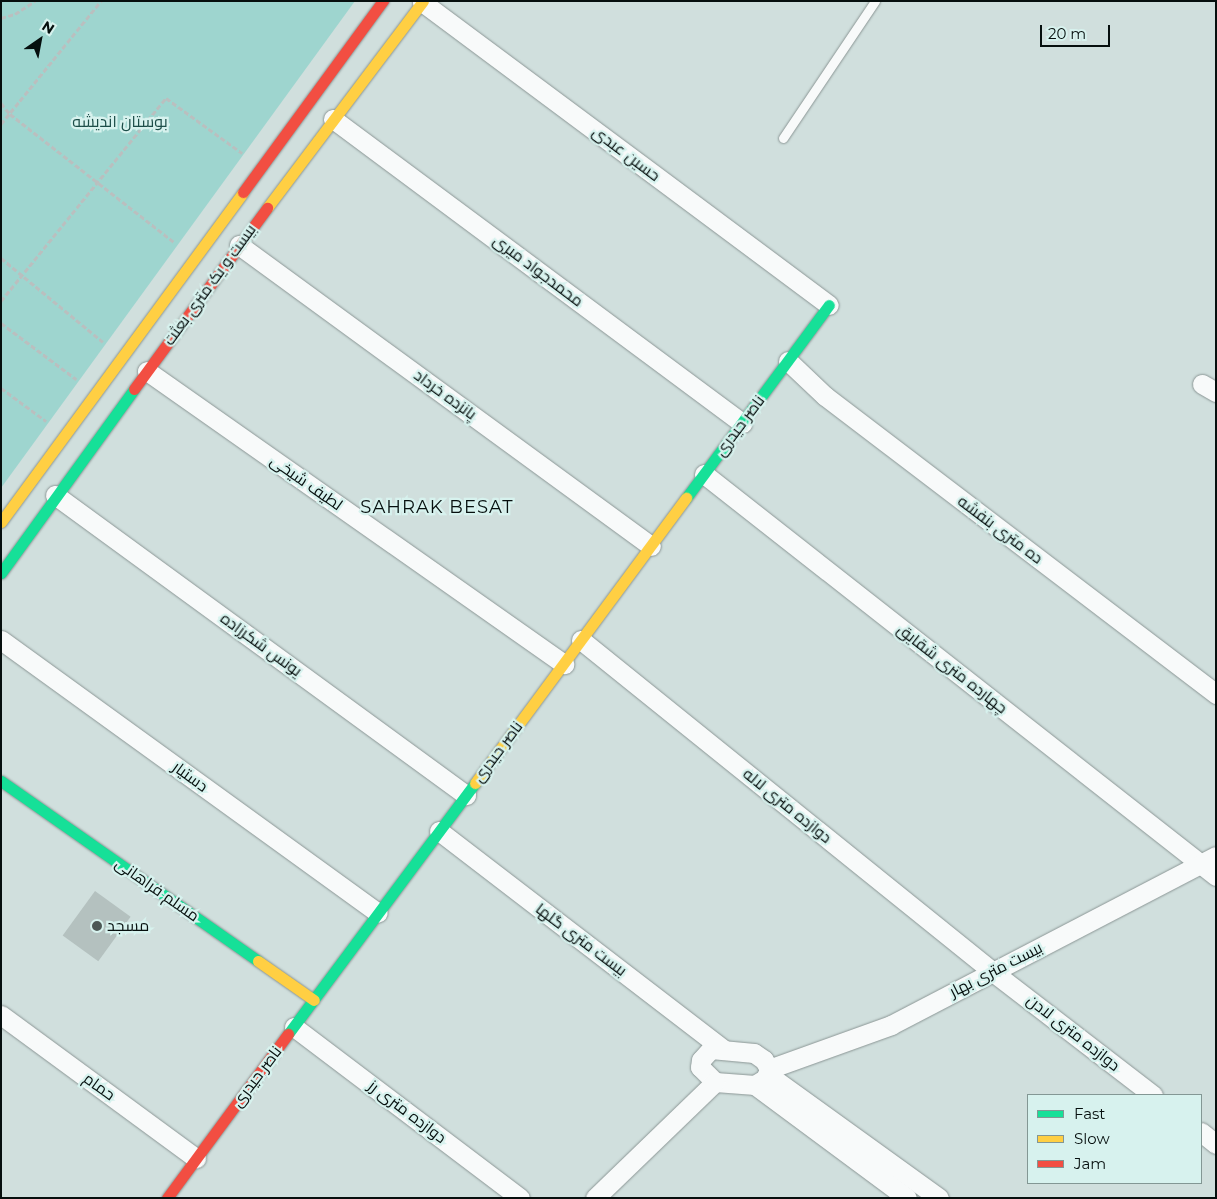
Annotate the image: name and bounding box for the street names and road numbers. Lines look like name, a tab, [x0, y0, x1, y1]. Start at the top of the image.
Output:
street label: حسین عبدی	[588, 122, 664, 186]
street label: بیست و یک متری بعثت	[160, 221, 260, 349]
street label: محمدجواد میری	[489, 231, 587, 311]
street label: پانزده خرداد	[410, 366, 480, 424]
street label: ناصر حیدری	[711, 392, 769, 460]
street label: لطیف شیخی	[266, 451, 346, 515]
street label: ده متری بنفشه	[954, 492, 1046, 568]
street label: یونس شکرزاده	[216, 609, 306, 681]
street label: چهارده متری شقایق	[893, 620, 1011, 718]
street label: ناصر حیدری	[469, 718, 527, 786]
street label: دستیار	[168, 758, 212, 796]
street label: دوازده متری لاله	[739, 764, 835, 848]
street label: مسلم فراهانی	[111, 854, 203, 926]
street label: بیست متری گلها	[532, 899, 630, 981]
street label: بیست متری بهار	[946, 938, 1046, 1002]
street label: دوازده متری لادن	[1022, 991, 1124, 1075]
street label: ناصر حیدری	[228, 1043, 286, 1111]
street label: حمام	[79, 1069, 119, 1105]
street label: دوازده متری رز	[364, 1076, 450, 1148]

